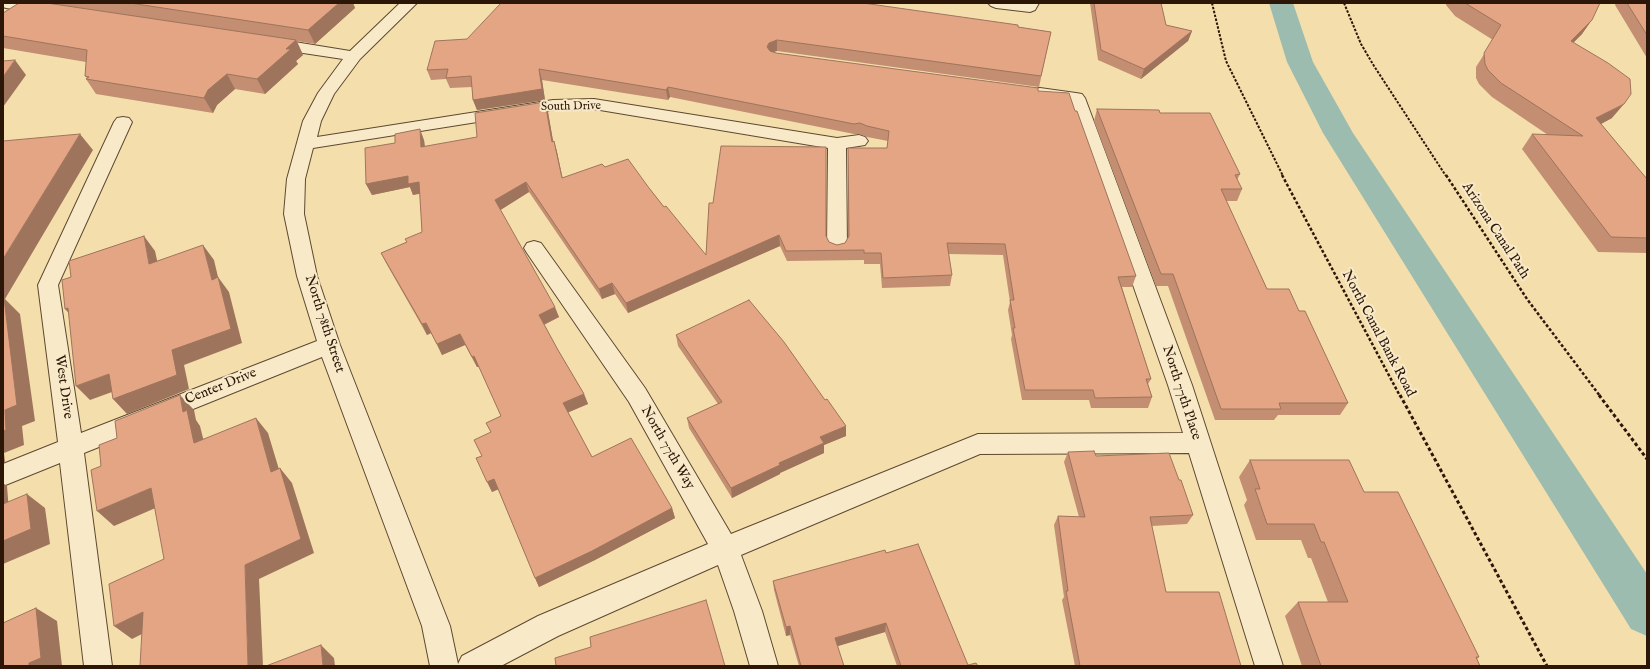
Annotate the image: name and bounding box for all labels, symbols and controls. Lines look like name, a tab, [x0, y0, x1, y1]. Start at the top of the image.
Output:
street label: South Drive	[541, 99, 601, 115]
street label: Arizona Canal Path	[1458, 180, 1532, 282]
street label: North Canal Bank Road	[1337, 268, 1419, 400]
street label: North 78th Street	[300, 273, 348, 375]
street label: North 77th Place	[1158, 344, 1204, 442]
street label: West Drive	[50, 354, 76, 420]
street label: Center Drive	[183, 365, 259, 409]
street label: North 77th Way	[636, 403, 698, 493]

